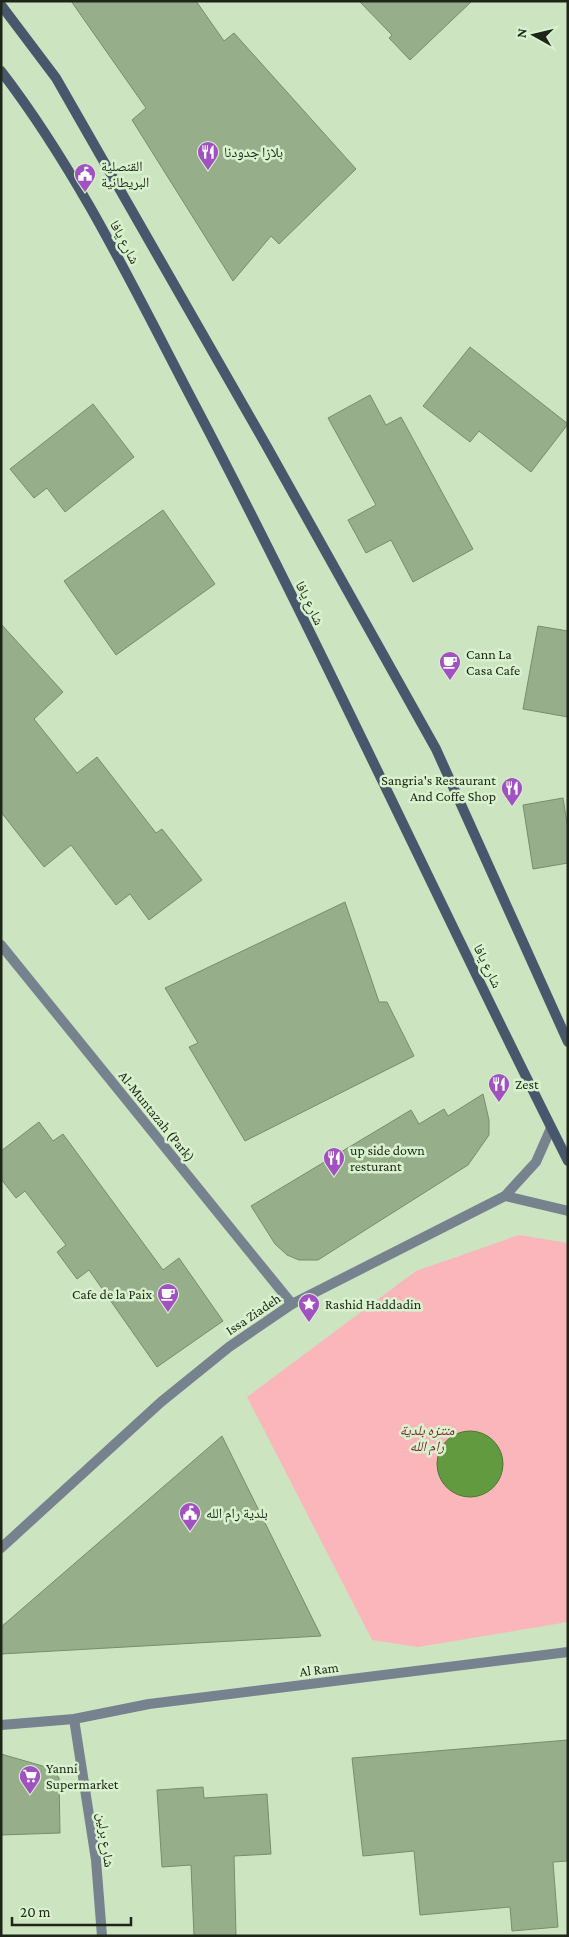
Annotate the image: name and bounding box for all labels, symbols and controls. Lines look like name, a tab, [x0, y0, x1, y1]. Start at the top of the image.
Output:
north arrow	[509, 10, 559, 60]
text: N	[513, 27, 530, 39]
restaurant icon: بلازا جدودنا	[196, 140, 220, 171]
place label: بلازا جدودنا	[224, 144, 283, 161]
place label: القنصلية البريطانية	[101, 158, 149, 191]
public building icon: القنصلية البريطانية	[73, 162, 97, 193]
street label: شارع يافا	[105, 217, 143, 267]
street label: شارع يافا	[291, 578, 327, 629]
place label: Cann La Casa Cafe	[466, 646, 520, 678]
cafe icon: Cann La Casa Cafe	[438, 650, 462, 681]
place label: Sangria's Restaurant And Coffe Shop	[381, 772, 496, 804]
restaurant icon: Sangria's Restaurant And Coffe Shop	[500, 776, 524, 807]
street label: شارع يافا	[469, 941, 505, 992]
street label: Al-Muntazah (Park)	[115, 1068, 198, 1165]
restaurant icon: Zest	[487, 1072, 511, 1103]
place label: Zest	[515, 1076, 539, 1092]
place label: up side down resturant	[350, 1142, 425, 1174]
restaurant icon: up side down resturant	[322, 1146, 346, 1177]
cafe icon: Cafe de la Paix	[156, 1282, 180, 1313]
place label: Cafe de la Paix	[72, 1286, 152, 1302]
street label: Issa Ziadeh	[222, 1290, 284, 1338]
place icon: Rashid Haddadin	[297, 1292, 321, 1323]
place label: Rashid Haddadin	[325, 1296, 422, 1312]
park label: منتزه بلدية رام الله	[400, 1422, 455, 1456]
public building icon: بلدية رام الله	[178, 1501, 202, 1532]
place label: بلدية رام الله	[206, 1505, 268, 1523]
street label: Al Ram	[298, 1659, 340, 1679]
place label: Yanni Supermarket	[46, 1760, 119, 1792]
supermarket icon: Yanni Supermarket	[18, 1764, 42, 1795]
street label: شارع برلين	[92, 1812, 118, 1869]
scale bar	[12, 1894, 131, 1926]
text: 20 m	[20, 1904, 51, 1920]

